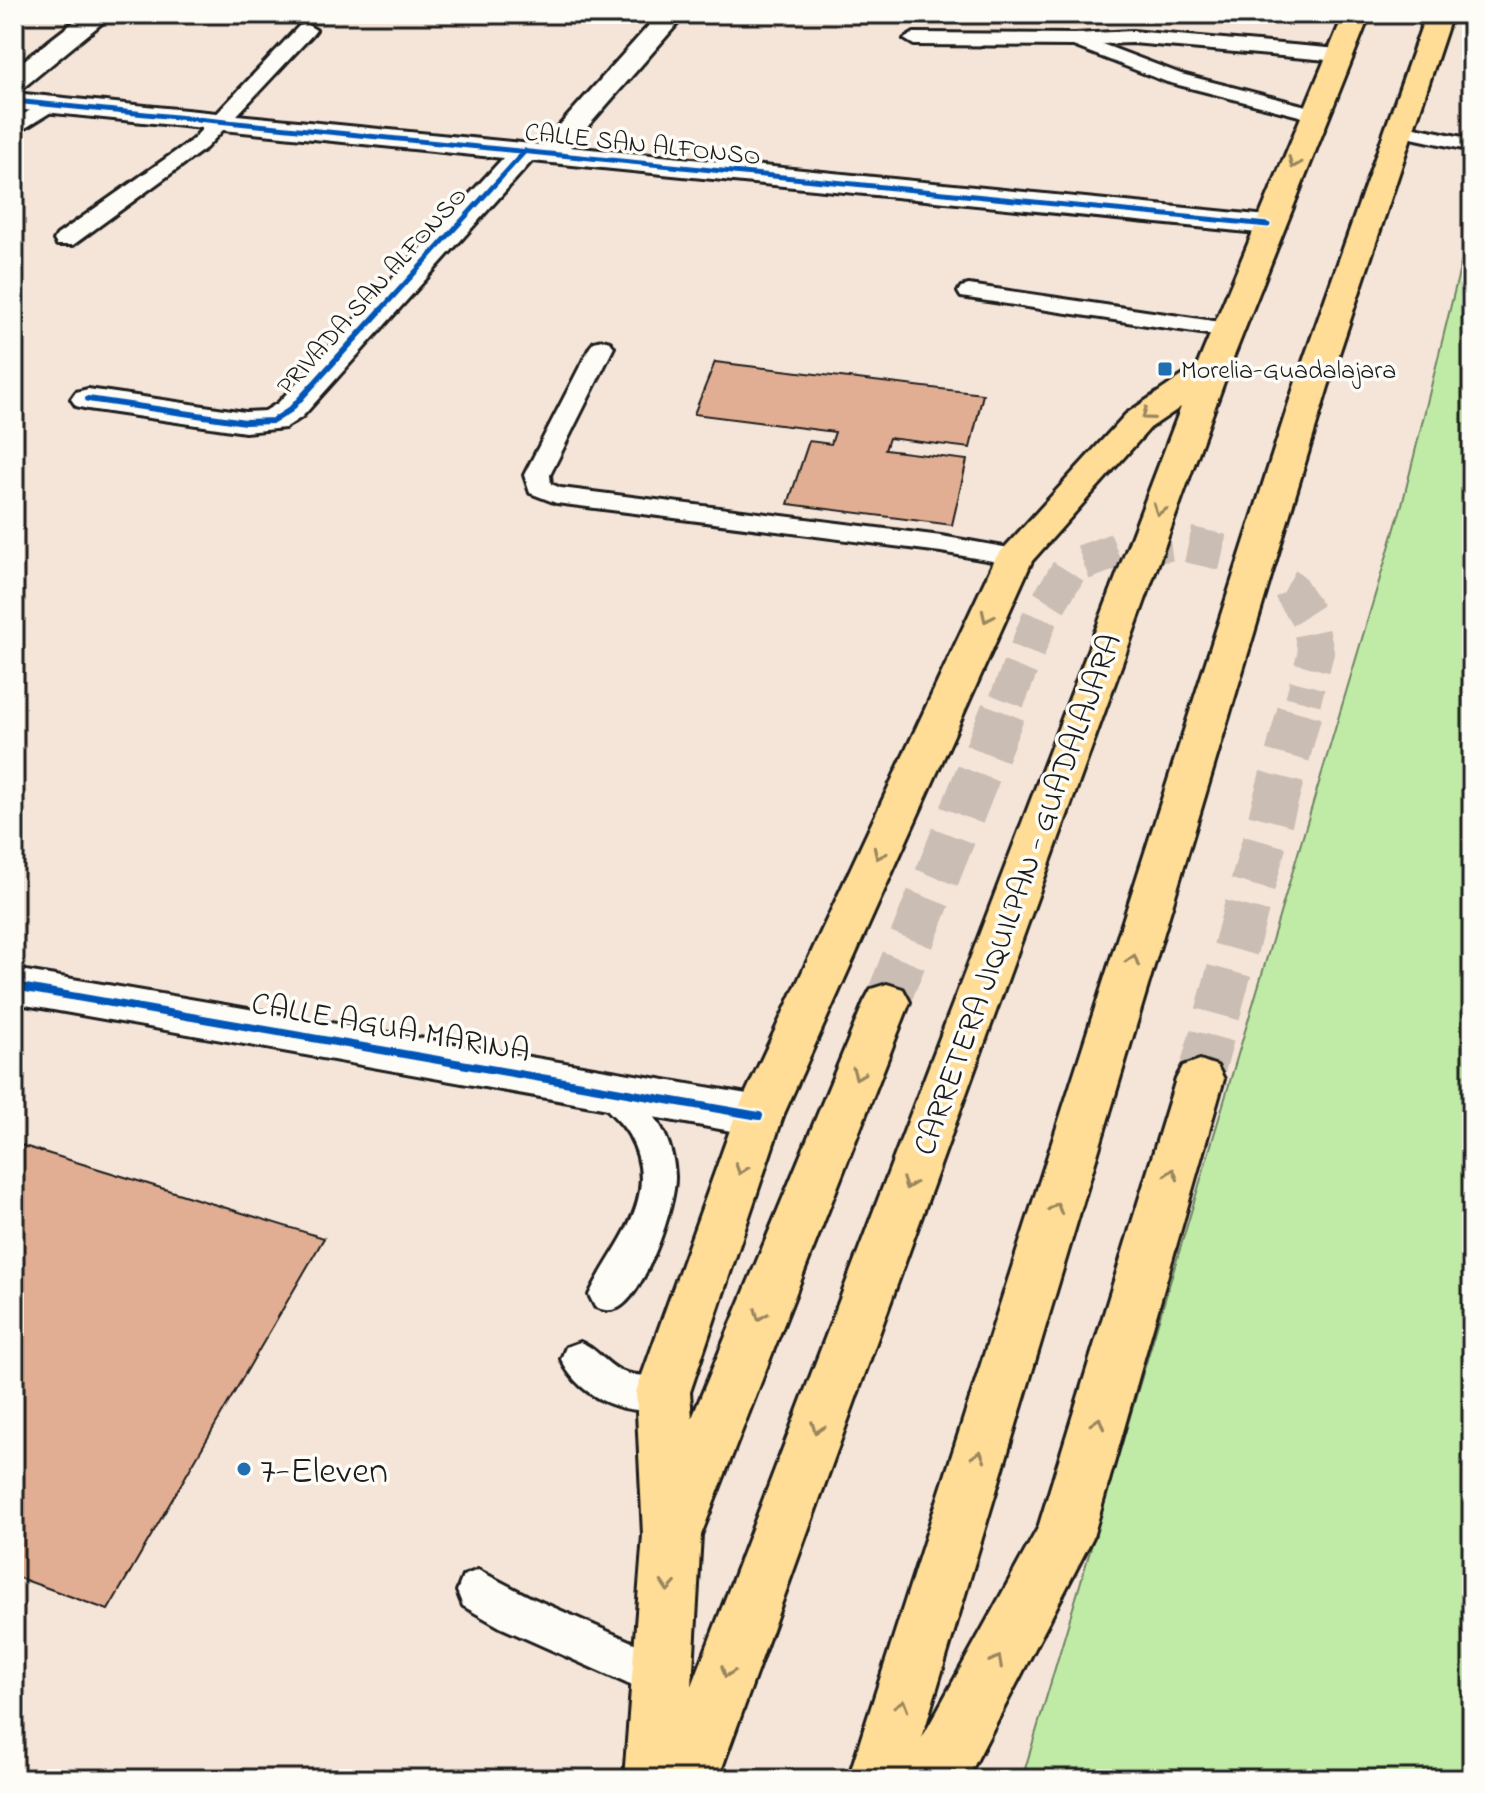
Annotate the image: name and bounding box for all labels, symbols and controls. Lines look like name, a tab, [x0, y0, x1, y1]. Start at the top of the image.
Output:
street label: CALLE SAN ALFONSO	[523, 115, 763, 177]
one-way arrow	[1287, 155, 1304, 169]
street label: PRIVADA SAN ALFONSO	[269, 179, 477, 405]
place label: Morelia-Guadalajara	[1181, 353, 1396, 391]
marker: Morelia-Guadalajara	[1156, 360, 1174, 378]
one-way arrow	[1141, 406, 1155, 420]
one-way arrow	[1152, 502, 1169, 516]
one-way arrow	[981, 609, 997, 624]
street label: CARRETERA JIQUILPAN - GUADALAJARA	[903, 628, 1136, 1163]
one-way arrow	[873, 846, 889, 860]
one-way arrow	[1124, 953, 1140, 967]
street label: CALLE AGUA MARINA	[248, 982, 533, 1077]
one-way arrow	[851, 1066, 867, 1080]
one-way arrow	[734, 1161, 750, 1175]
one-way arrow	[1163, 1167, 1179, 1181]
one-way arrow	[901, 1177, 918, 1191]
one-way arrow	[1047, 1202, 1063, 1215]
one-way arrow	[754, 1307, 770, 1321]
one-way arrow	[1089, 1416, 1105, 1430]
one-way arrow	[810, 1420, 827, 1434]
place label: 7-Eleven	[260, 1445, 388, 1501]
one-way arrow	[970, 1450, 986, 1464]
marker: 7-Eleven	[235, 1460, 253, 1478]
one-way arrow	[660, 1580, 677, 1593]
one-way arrow	[987, 1655, 1003, 1670]
one-way arrow	[720, 1664, 737, 1678]
one-way arrow	[892, 1698, 908, 1712]

